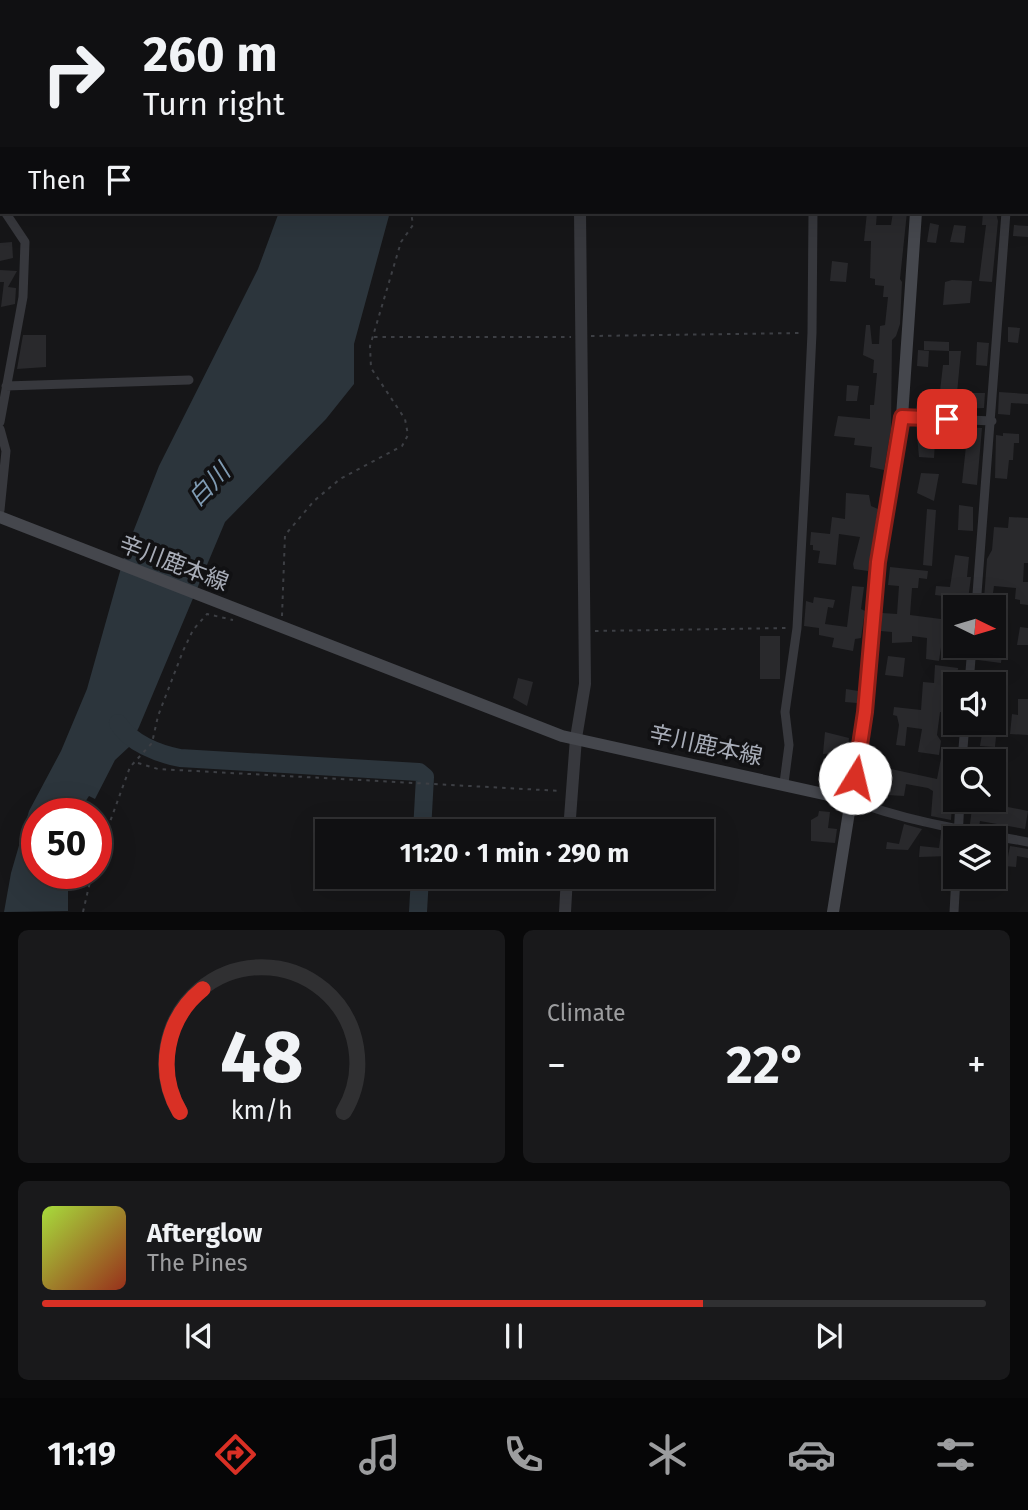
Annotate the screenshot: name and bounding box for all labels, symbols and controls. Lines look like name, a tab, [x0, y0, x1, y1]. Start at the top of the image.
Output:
text: 260 m	[143, 25, 278, 84]
icon: right	[28, 28, 119, 119]
text: Turn right	[143, 85, 285, 123]
icon: arrive	[100, 161, 138, 199]
text: Then	[28, 165, 86, 196]
pin	[917, 389, 977, 449]
icon: arrive	[928, 400, 966, 438]
water label: 白川	[182, 456, 238, 512]
street label: 辛川鹿本線	[115, 529, 233, 597]
north arrow	[943, 595, 1006, 658]
map controls	[943, 595, 1006, 889]
button: sound	[943, 672, 1006, 735]
street label: 辛川鹿本線	[647, 719, 765, 771]
position arrow	[818, 741, 892, 815]
button: search	[943, 749, 1006, 812]
speed limit sign: 50	[21, 798, 112, 889]
button: layers	[943, 826, 1006, 889]
text: 11:20 · 1 min · 290 m	[400, 838, 629, 869]
text: Climate	[547, 999, 626, 1027]
text: 48	[220, 1015, 303, 1102]
text: 22°	[726, 1034, 807, 1097]
text: −	[547, 1042, 566, 1088]
text: +	[967, 1042, 986, 1088]
text: km/h	[231, 1096, 292, 1126]
text: Afterglow	[147, 1218, 262, 1249]
text: The Pines	[147, 1249, 248, 1277]
icon: previous	[180, 1317, 218, 1355]
icon: pause	[495, 1317, 533, 1355]
icon: next	[810, 1317, 848, 1355]
icon: directions	[211, 1430, 260, 1479]
icon: music	[355, 1430, 404, 1479]
icon: phone	[499, 1430, 548, 1479]
icon: climate	[643, 1430, 692, 1479]
icon: car	[787, 1430, 836, 1479]
icon: filters	[931, 1430, 980, 1479]
text: 11:19	[48, 1435, 116, 1473]

